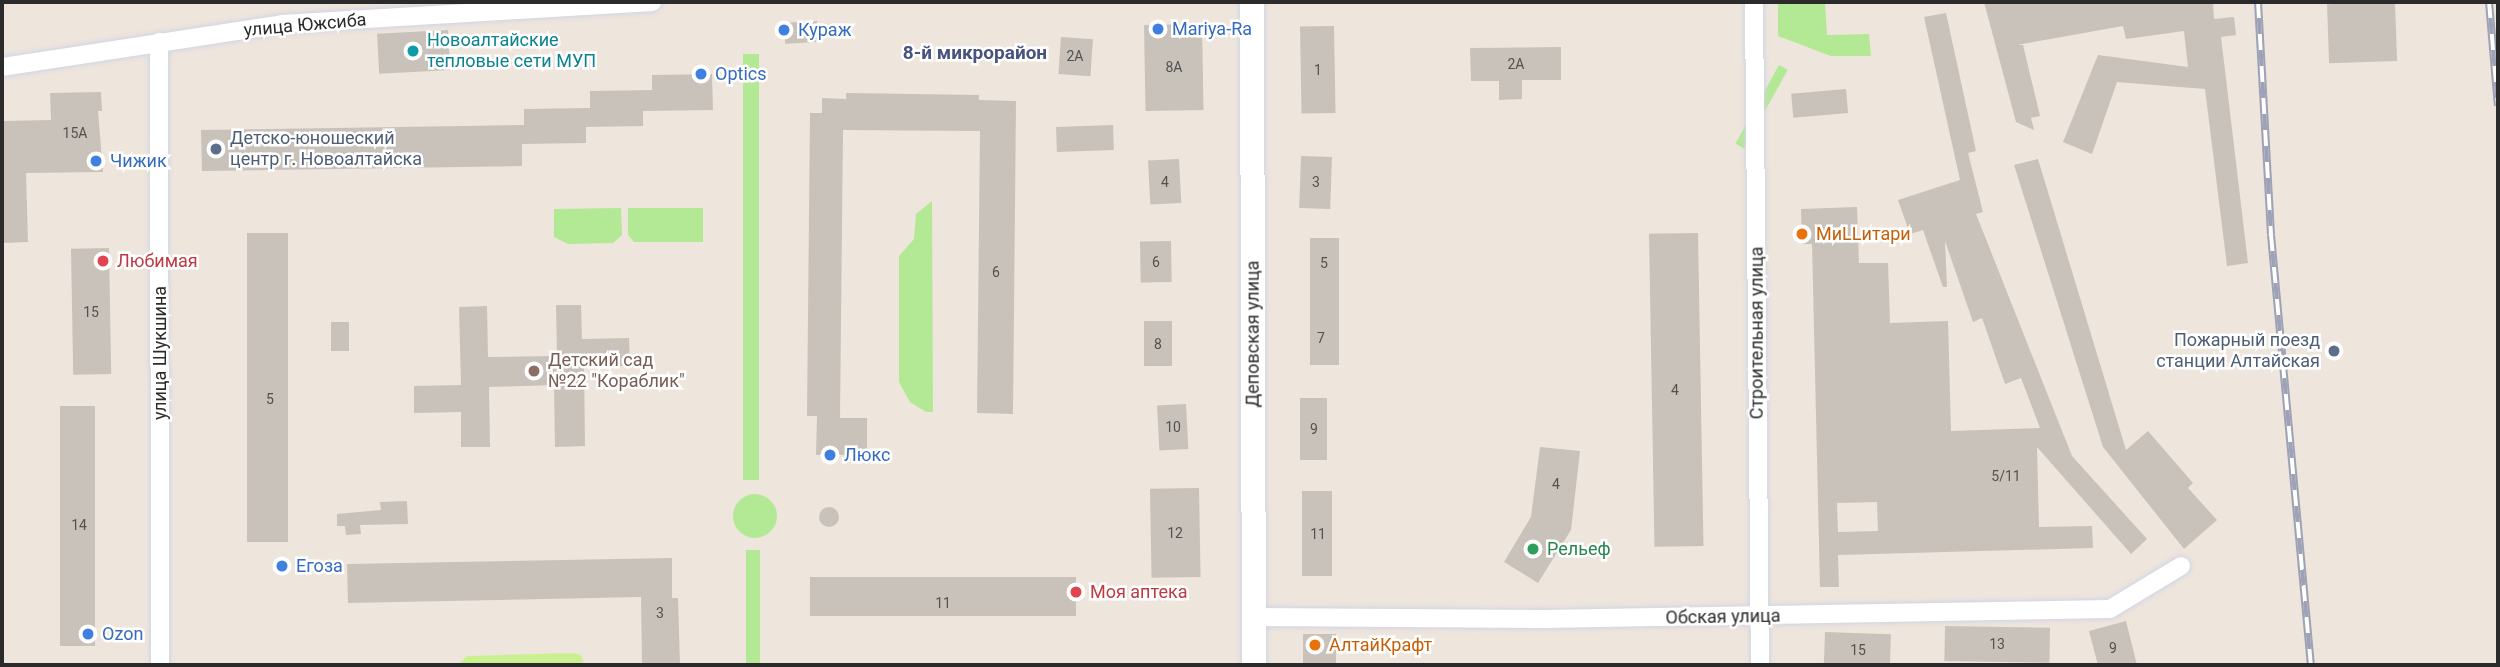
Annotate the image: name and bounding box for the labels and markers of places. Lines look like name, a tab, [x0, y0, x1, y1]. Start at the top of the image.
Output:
place label: Mariya-Ra	[1172, 18, 1252, 40]
place label: Кураж	[798, 19, 851, 41]
marker: Mariya-Ra	[1150, 21, 1166, 37]
marker: Кураж	[776, 22, 792, 38]
place label: Новоалтайские тепловые сети МУП	[427, 30, 596, 72]
marker: Новоалтайские тепловые сети МУП	[405, 43, 421, 59]
place label: Optics	[715, 63, 766, 85]
marker: Optics	[693, 66, 709, 82]
place label: Детско-юношеский центр г. Новоалтайска	[230, 128, 422, 170]
marker: Детско-юношеский центр г. Новоалтайска	[208, 141, 224, 157]
place label: Чижик	[110, 150, 167, 172]
marker: Чижик	[88, 153, 104, 169]
place label: МиLLитари	[1816, 223, 1911, 245]
marker: МиLLитари	[1794, 226, 1810, 242]
place label: Любимая	[117, 250, 198, 272]
marker: Любимая	[95, 253, 111, 269]
place label: Пожарный поезд станции Алтайская	[2156, 330, 2320, 372]
marker: Пожарный поезд станции Алтайская	[2326, 343, 2342, 359]
place label: Детский сад №22 "Кораблик"	[548, 350, 685, 392]
marker: Детский сад №22 "Кораблик"	[526, 363, 542, 379]
place label: Люкс	[844, 444, 890, 466]
marker: Люкс	[822, 447, 838, 463]
place label: Рельеф	[1547, 538, 1611, 560]
marker: Рельеф	[1525, 541, 1541, 557]
place label: Егоза	[296, 555, 343, 577]
marker: Егоза	[274, 558, 290, 574]
place label: Моя аптека	[1090, 581, 1188, 603]
marker: Моя аптека	[1068, 584, 1084, 600]
place label: Ozon	[102, 623, 143, 645]
marker: Ozon	[80, 626, 96, 642]
place label: АлтайКрафт	[1329, 634, 1432, 656]
marker: АлтайКрафт	[1307, 637, 1323, 653]

